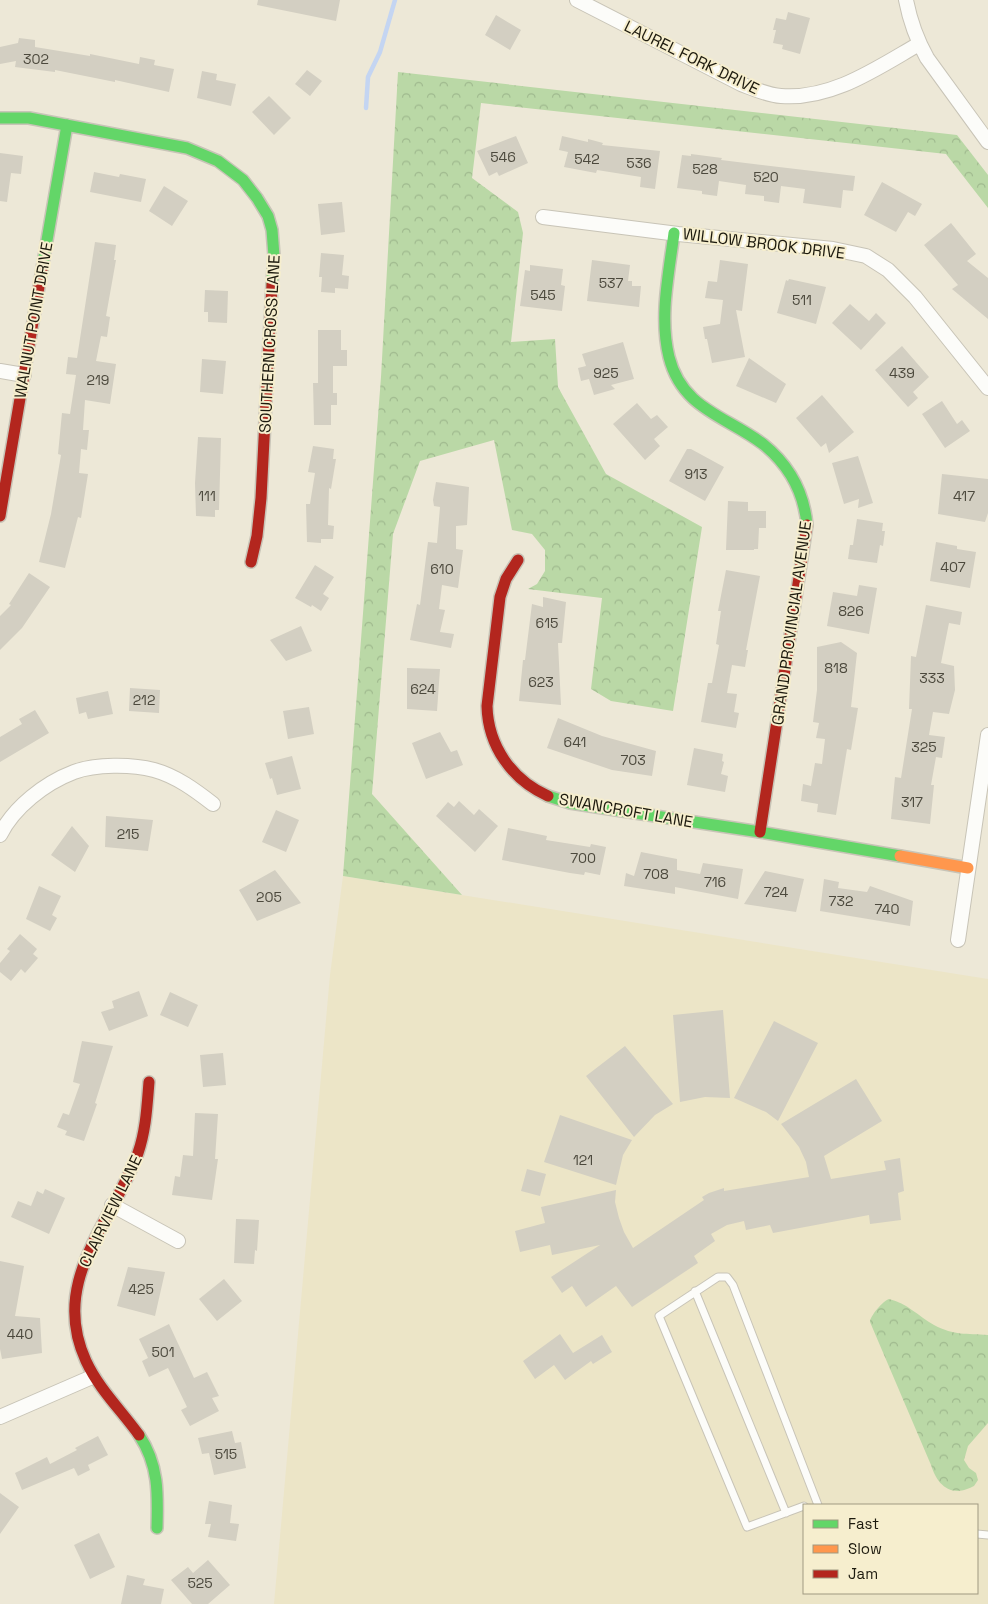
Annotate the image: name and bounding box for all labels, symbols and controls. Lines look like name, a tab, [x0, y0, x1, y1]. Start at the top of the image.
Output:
street label: LAUREL FORK DRIVE	[621, 16, 763, 99]
house number: 302	[23, 50, 49, 68]
house number: 546	[490, 148, 516, 166]
house number: 542	[574, 150, 600, 168]
house number: 536	[626, 154, 652, 172]
house number: 528	[692, 160, 718, 178]
house number: 520	[753, 168, 779, 186]
street label: WILLOW BROOK DRIVE	[682, 223, 846, 264]
street label: WALNUT POINT DRIVE	[9, 240, 58, 400]
street label: SOUTHERN CROSS LANE	[254, 255, 285, 434]
house number: 537	[599, 274, 623, 292]
house number: 545	[530, 286, 556, 304]
house number: 511	[792, 291, 812, 309]
house number: 925	[593, 364, 619, 382]
house number: 439	[889, 364, 915, 382]
house number: 219	[87, 371, 109, 389]
house number: 913	[685, 465, 707, 483]
house number: 111	[198, 487, 216, 505]
house number: 417	[953, 487, 975, 505]
street label: GRAND PROVINCIAL AVENUE	[767, 520, 816, 726]
house number: 407	[940, 558, 966, 576]
house number: 610	[430, 560, 454, 578]
house number: 826	[838, 602, 864, 620]
house number: 615	[536, 614, 558, 632]
house number: 818	[824, 659, 848, 677]
house number: 333	[919, 669, 945, 687]
house number: 623	[528, 673, 554, 691]
house number: 624	[410, 680, 436, 698]
house number: 212	[133, 691, 155, 709]
house number: 641	[564, 733, 586, 751]
house number: 325	[911, 738, 937, 756]
house number: 703	[620, 751, 646, 769]
street label: SWANCROFT LANE	[557, 788, 694, 833]
house number: 317	[901, 793, 923, 811]
house number: 215	[117, 825, 139, 843]
house number: 700	[570, 849, 596, 867]
house number: 708	[643, 865, 669, 883]
house number: 716	[704, 873, 726, 891]
house number: 724	[764, 883, 789, 901]
house number: 205	[256, 888, 282, 906]
house number: 732	[829, 892, 853, 910]
house number: 740	[875, 900, 899, 918]
house number: 121	[573, 1151, 593, 1169]
street label: CLAIRVIEW LANE	[74, 1152, 147, 1271]
house number: 425	[128, 1280, 154, 1298]
house number: 440	[7, 1325, 33, 1343]
house number: 501	[151, 1343, 175, 1361]
house number: 515	[215, 1445, 237, 1463]
legend	[803, 1504, 978, 1594]
text: Fast	[848, 1514, 879, 1533]
text: Slow	[848, 1539, 882, 1558]
text: Jam	[848, 1564, 878, 1583]
house number: 525	[187, 1574, 213, 1592]

